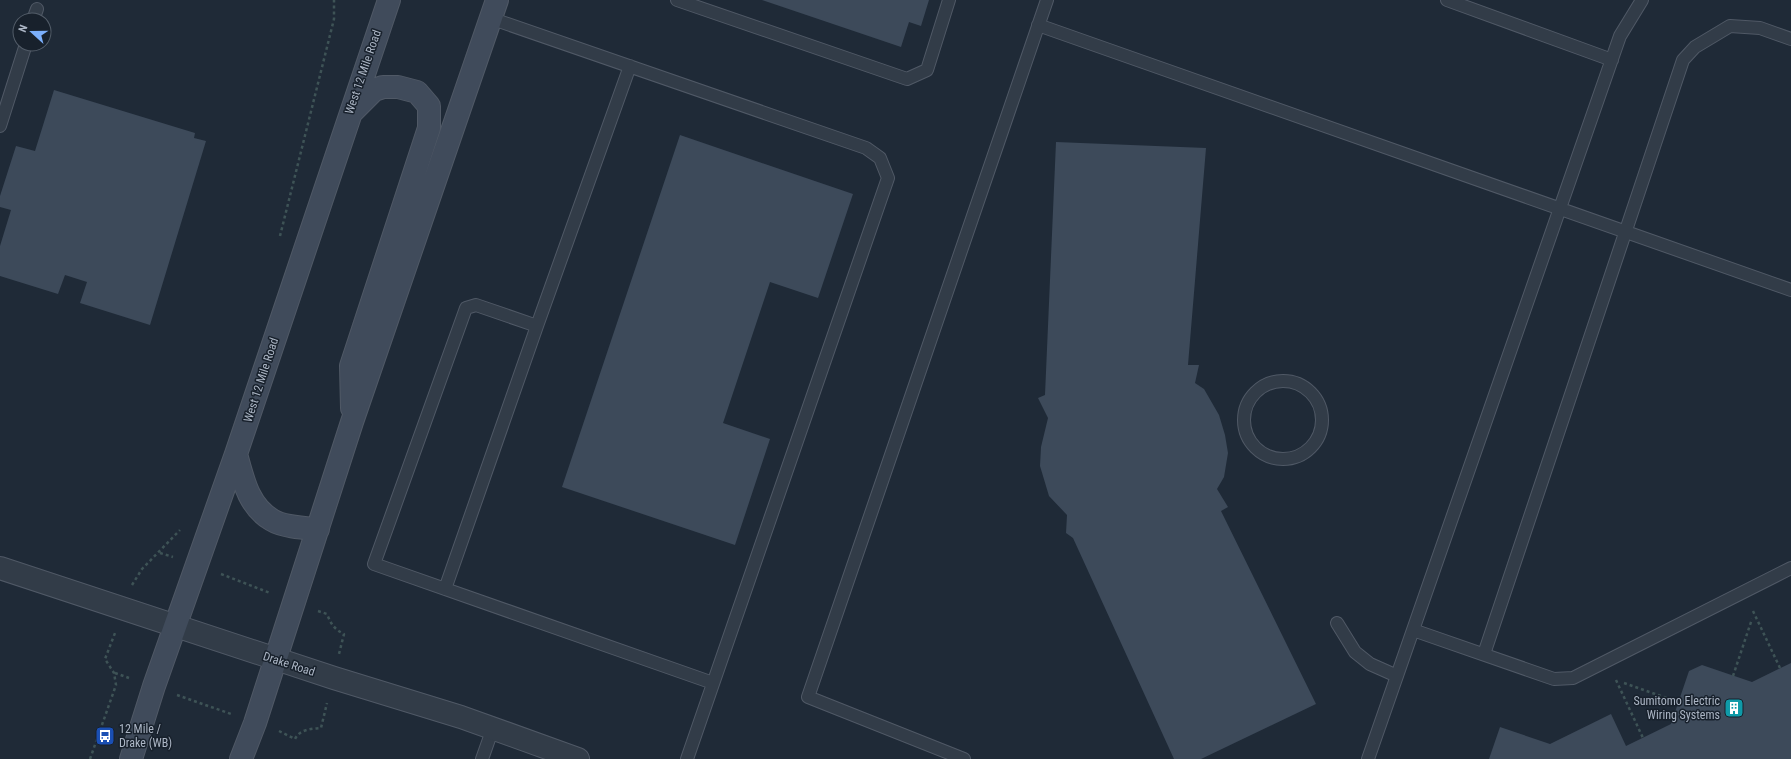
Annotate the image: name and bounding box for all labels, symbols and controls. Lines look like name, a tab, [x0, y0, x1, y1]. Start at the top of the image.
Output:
north arrow	[12, 12, 52, 52]
text: N	[16, 23, 30, 34]
street label: West 12 Mile Road	[342, 28, 384, 116]
street label: West 12 Mile Road	[241, 336, 281, 424]
street label: Drake Road	[261, 649, 317, 679]
place label: Sumitomo Electric Wiring Systems	[1634, 694, 1720, 722]
building icon: Sumitomo Electric Wiring Systems	[1723, 697, 1745, 719]
place label: 12 Mile / Drake (WB)	[119, 722, 172, 750]
bus stop icon: 12 Mile / Drake (WB)	[94, 725, 116, 747]

